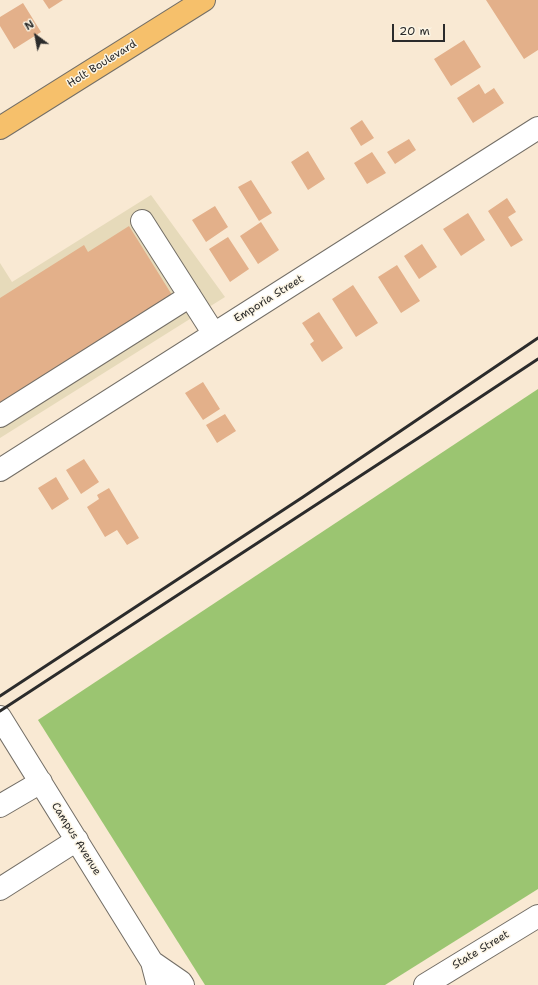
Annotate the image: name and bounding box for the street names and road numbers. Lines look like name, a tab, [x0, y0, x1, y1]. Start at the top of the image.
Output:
street label: Holt Boulevard	[65, 37, 139, 91]
street label: Emporia Street	[232, 272, 306, 326]
street label: Campus Avenue	[48, 800, 104, 878]
street label: State Street	[450, 928, 512, 972]

